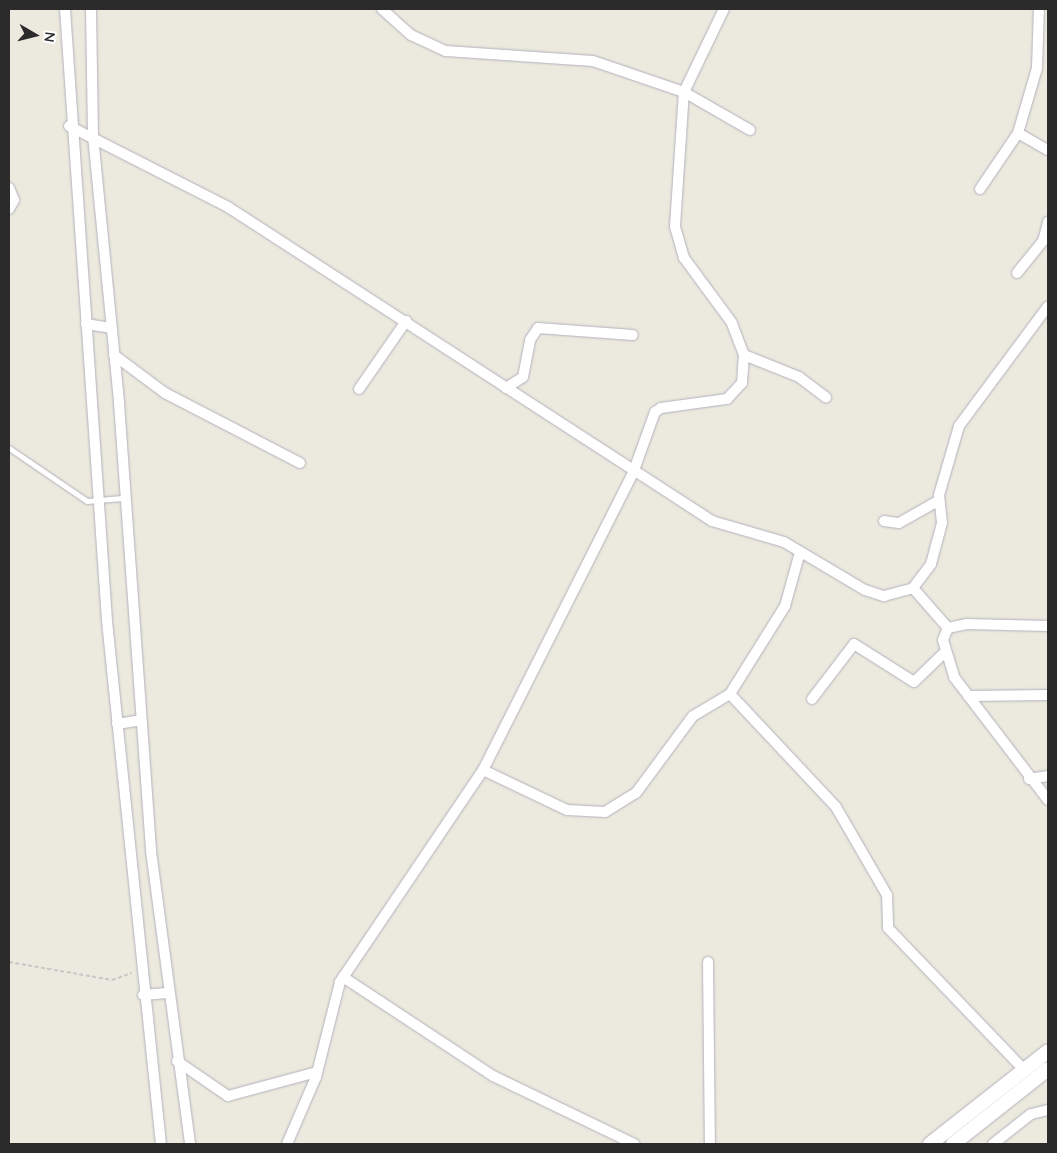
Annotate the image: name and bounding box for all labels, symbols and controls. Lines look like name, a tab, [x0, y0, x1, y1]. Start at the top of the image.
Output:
north arrow	[10, 10, 60, 60]
text: N	[40, 31, 59, 43]

